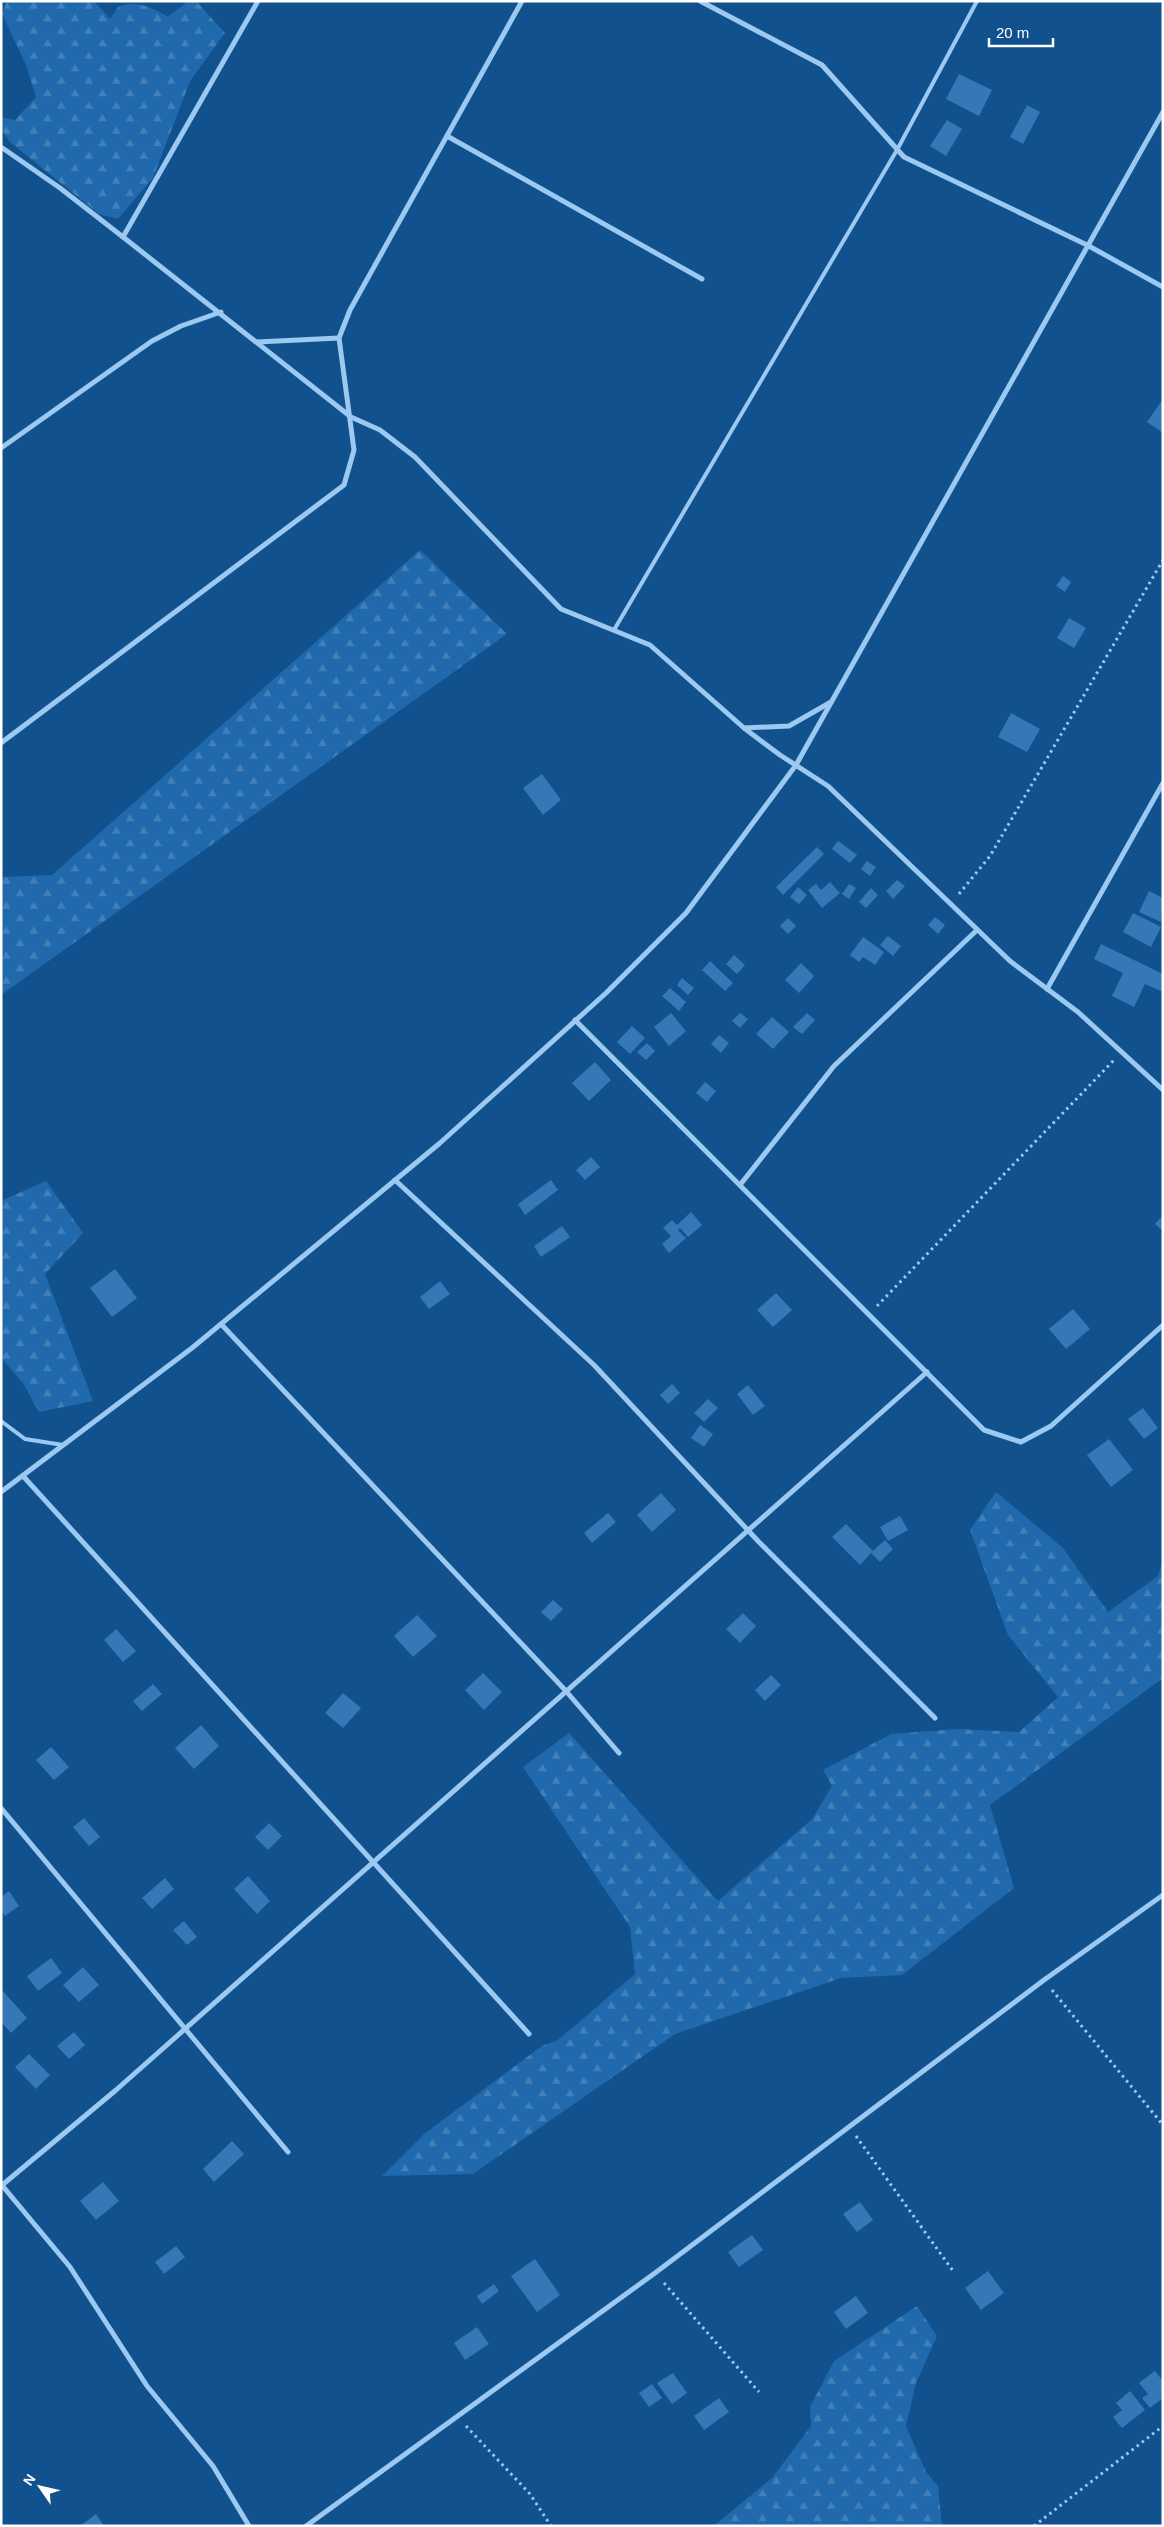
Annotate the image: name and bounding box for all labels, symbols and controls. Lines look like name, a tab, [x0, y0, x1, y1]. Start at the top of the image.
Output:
scale bar	[989, 15, 1053, 47]
text: 20 m	[996, 24, 1029, 41]
north arrow	[15, 2462, 65, 2512]
text: N	[20, 2471, 39, 2488]

